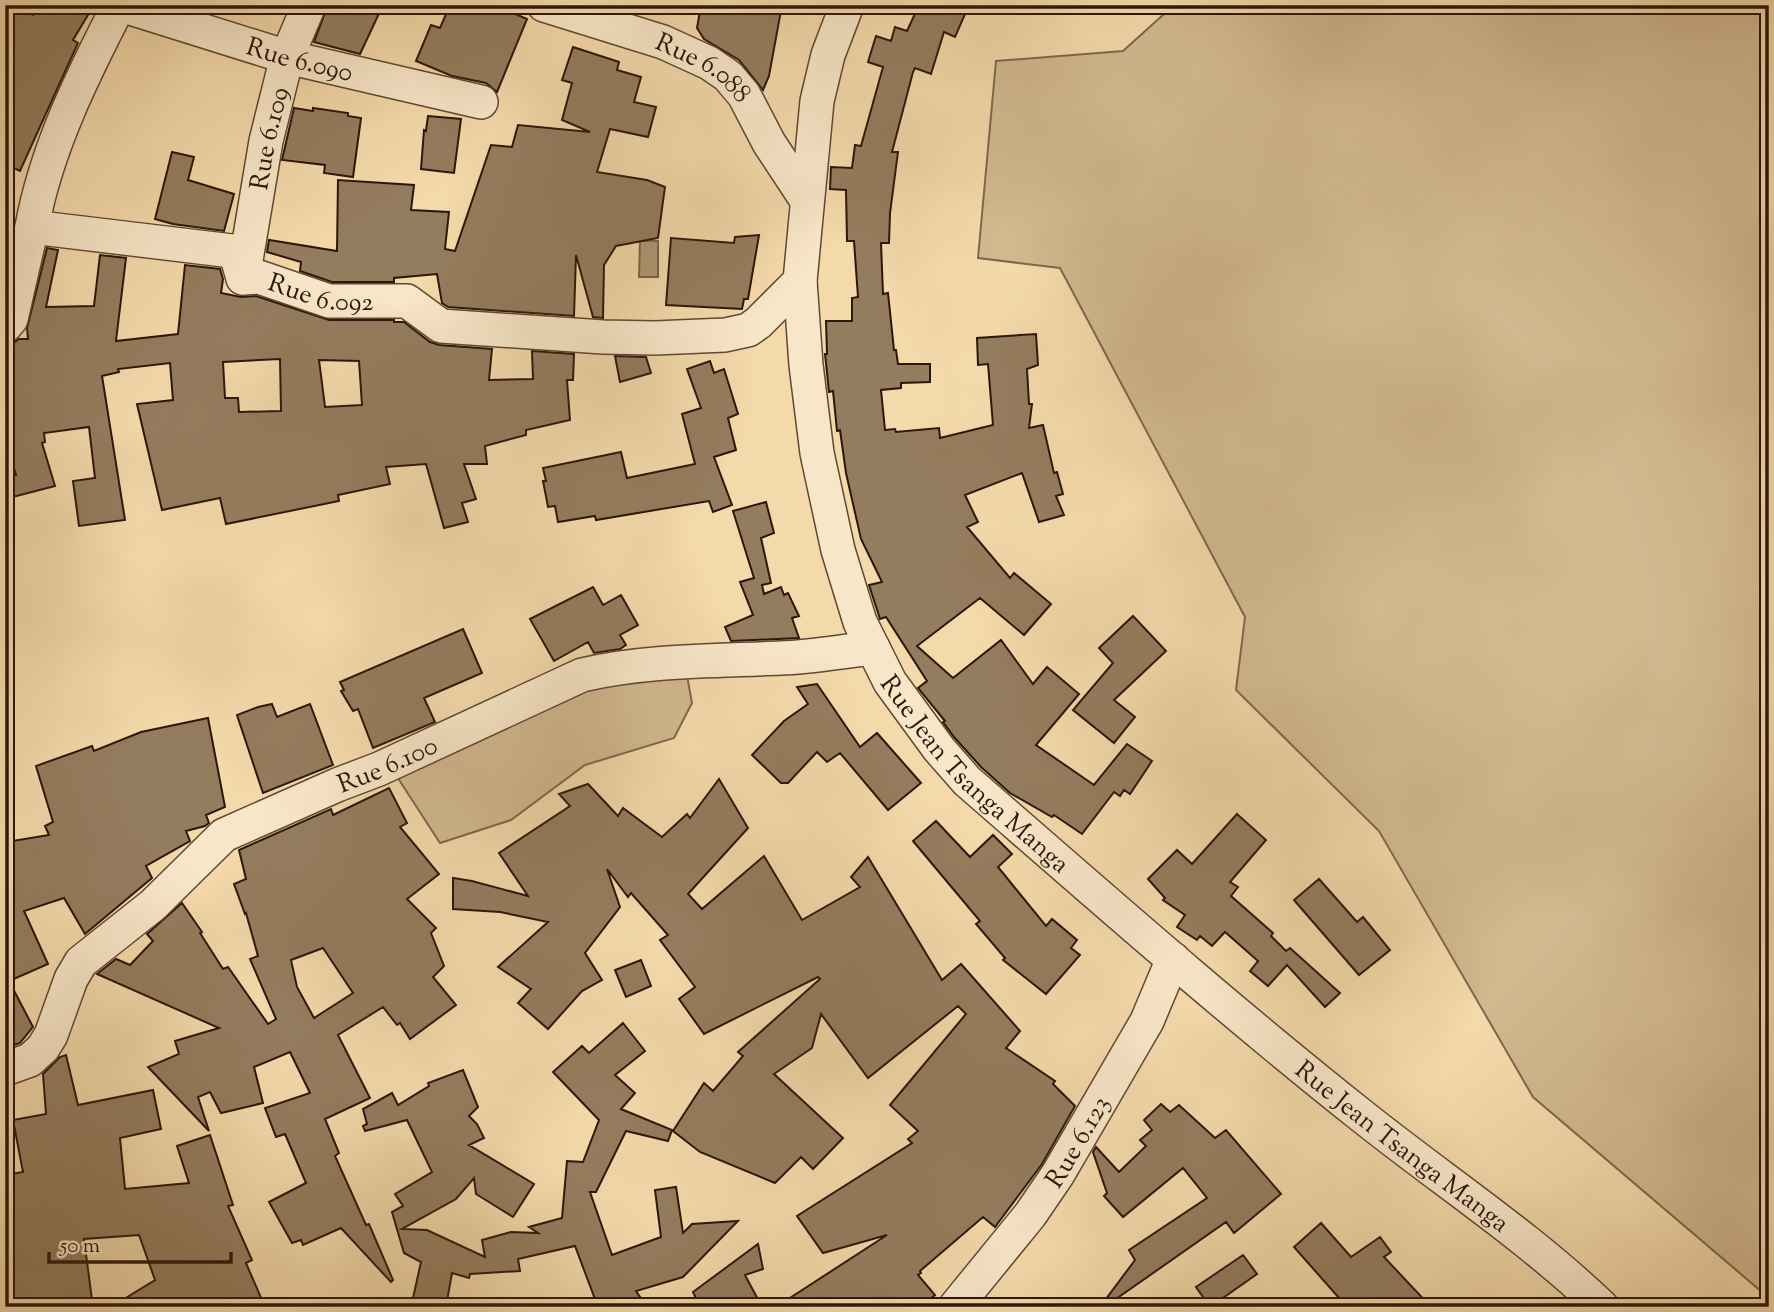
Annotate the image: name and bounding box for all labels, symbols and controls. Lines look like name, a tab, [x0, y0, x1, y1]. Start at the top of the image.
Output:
street label: Rue 6.088	[649, 25, 759, 112]
street label: Rue 6.090	[241, 29, 356, 93]
street label: Rue 6.109	[242, 83, 300, 193]
street label: Rue 6.092	[263, 265, 374, 322]
street label: Rue Jean Tsanga Manga	[870, 668, 1077, 883]
street label: Rue 6.100	[333, 728, 444, 804]
street label: Rue Jean Tsanga Manga	[1286, 1053, 1516, 1243]
street label: Rue 6.123	[1038, 1090, 1121, 1196]
scale bar	[49, 1221, 231, 1265]
text: 50 m	[59, 1232, 100, 1262]

